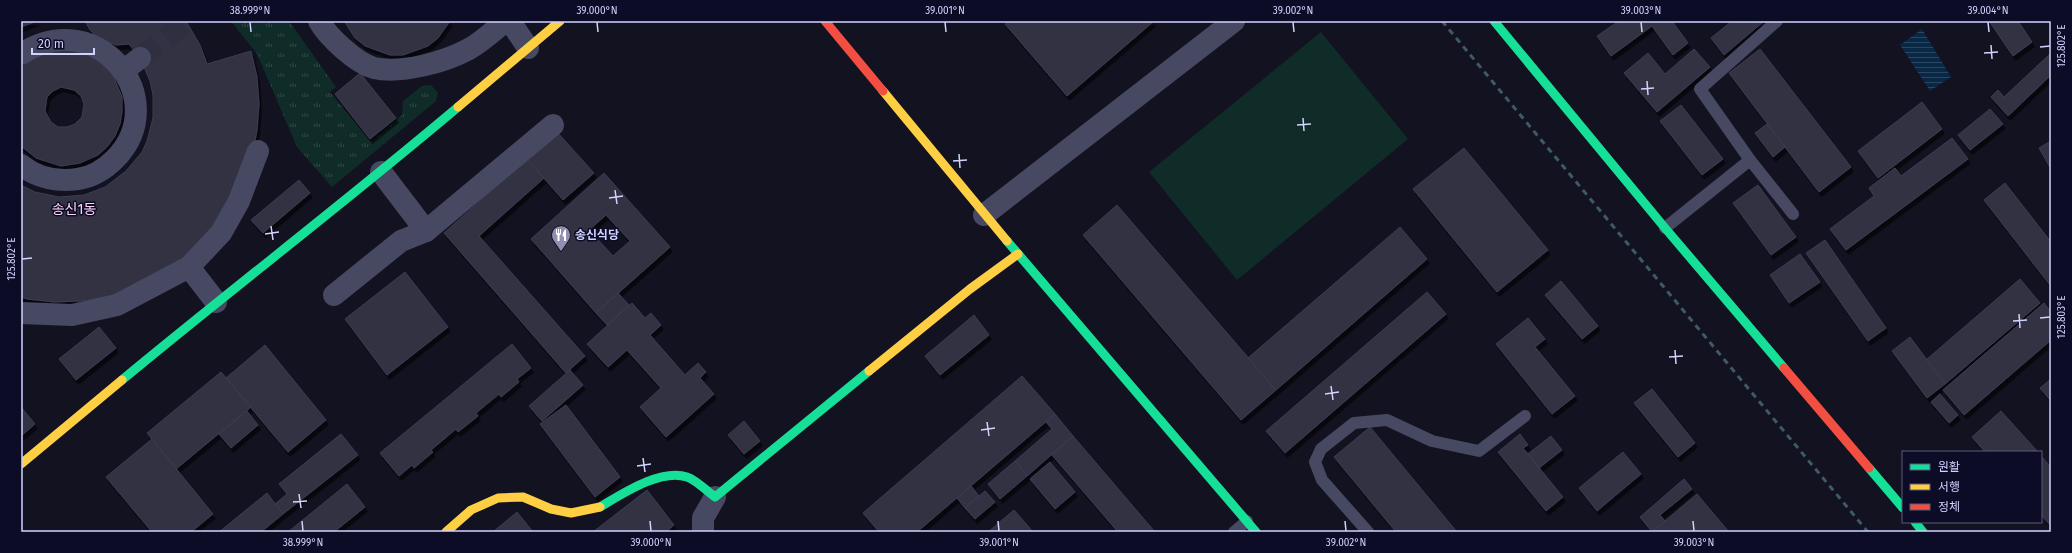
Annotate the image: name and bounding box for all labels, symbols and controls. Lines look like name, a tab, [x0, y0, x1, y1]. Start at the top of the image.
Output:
text: 38.999°N	[230, 5, 270, 17]
text: 39.000°N	[576, 5, 618, 17]
text: 39.001°N	[925, 5, 965, 17]
text: 39.002°N	[1273, 5, 1313, 17]
text: 39.003°N	[1621, 5, 1661, 17]
text: 39.004°N	[1968, 5, 2008, 17]
text: 125.802°E	[2056, 24, 2068, 68]
scale bar	[32, 30, 94, 56]
text: 20 m	[38, 37, 64, 51]
district label: 송신1동	[52, 201, 96, 218]
restaurant icon: 송신식당	[550, 224, 572, 252]
place label: 송신식당	[575, 228, 619, 242]
text: 125.802°E	[6, 237, 18, 281]
text: 125.803°E	[2056, 295, 2068, 339]
legend	[1902, 451, 2042, 523]
text: 원활	[1938, 460, 1960, 474]
text: 서행	[1938, 480, 1960, 494]
text: 정체	[1938, 500, 1960, 514]
text: 38.999°N	[283, 537, 323, 549]
text: 39.000°N	[630, 537, 672, 549]
text: 39.001°N	[979, 537, 1019, 549]
text: 39.002°N	[1326, 537, 1366, 549]
text: 39.003°N	[1674, 537, 1714, 549]

